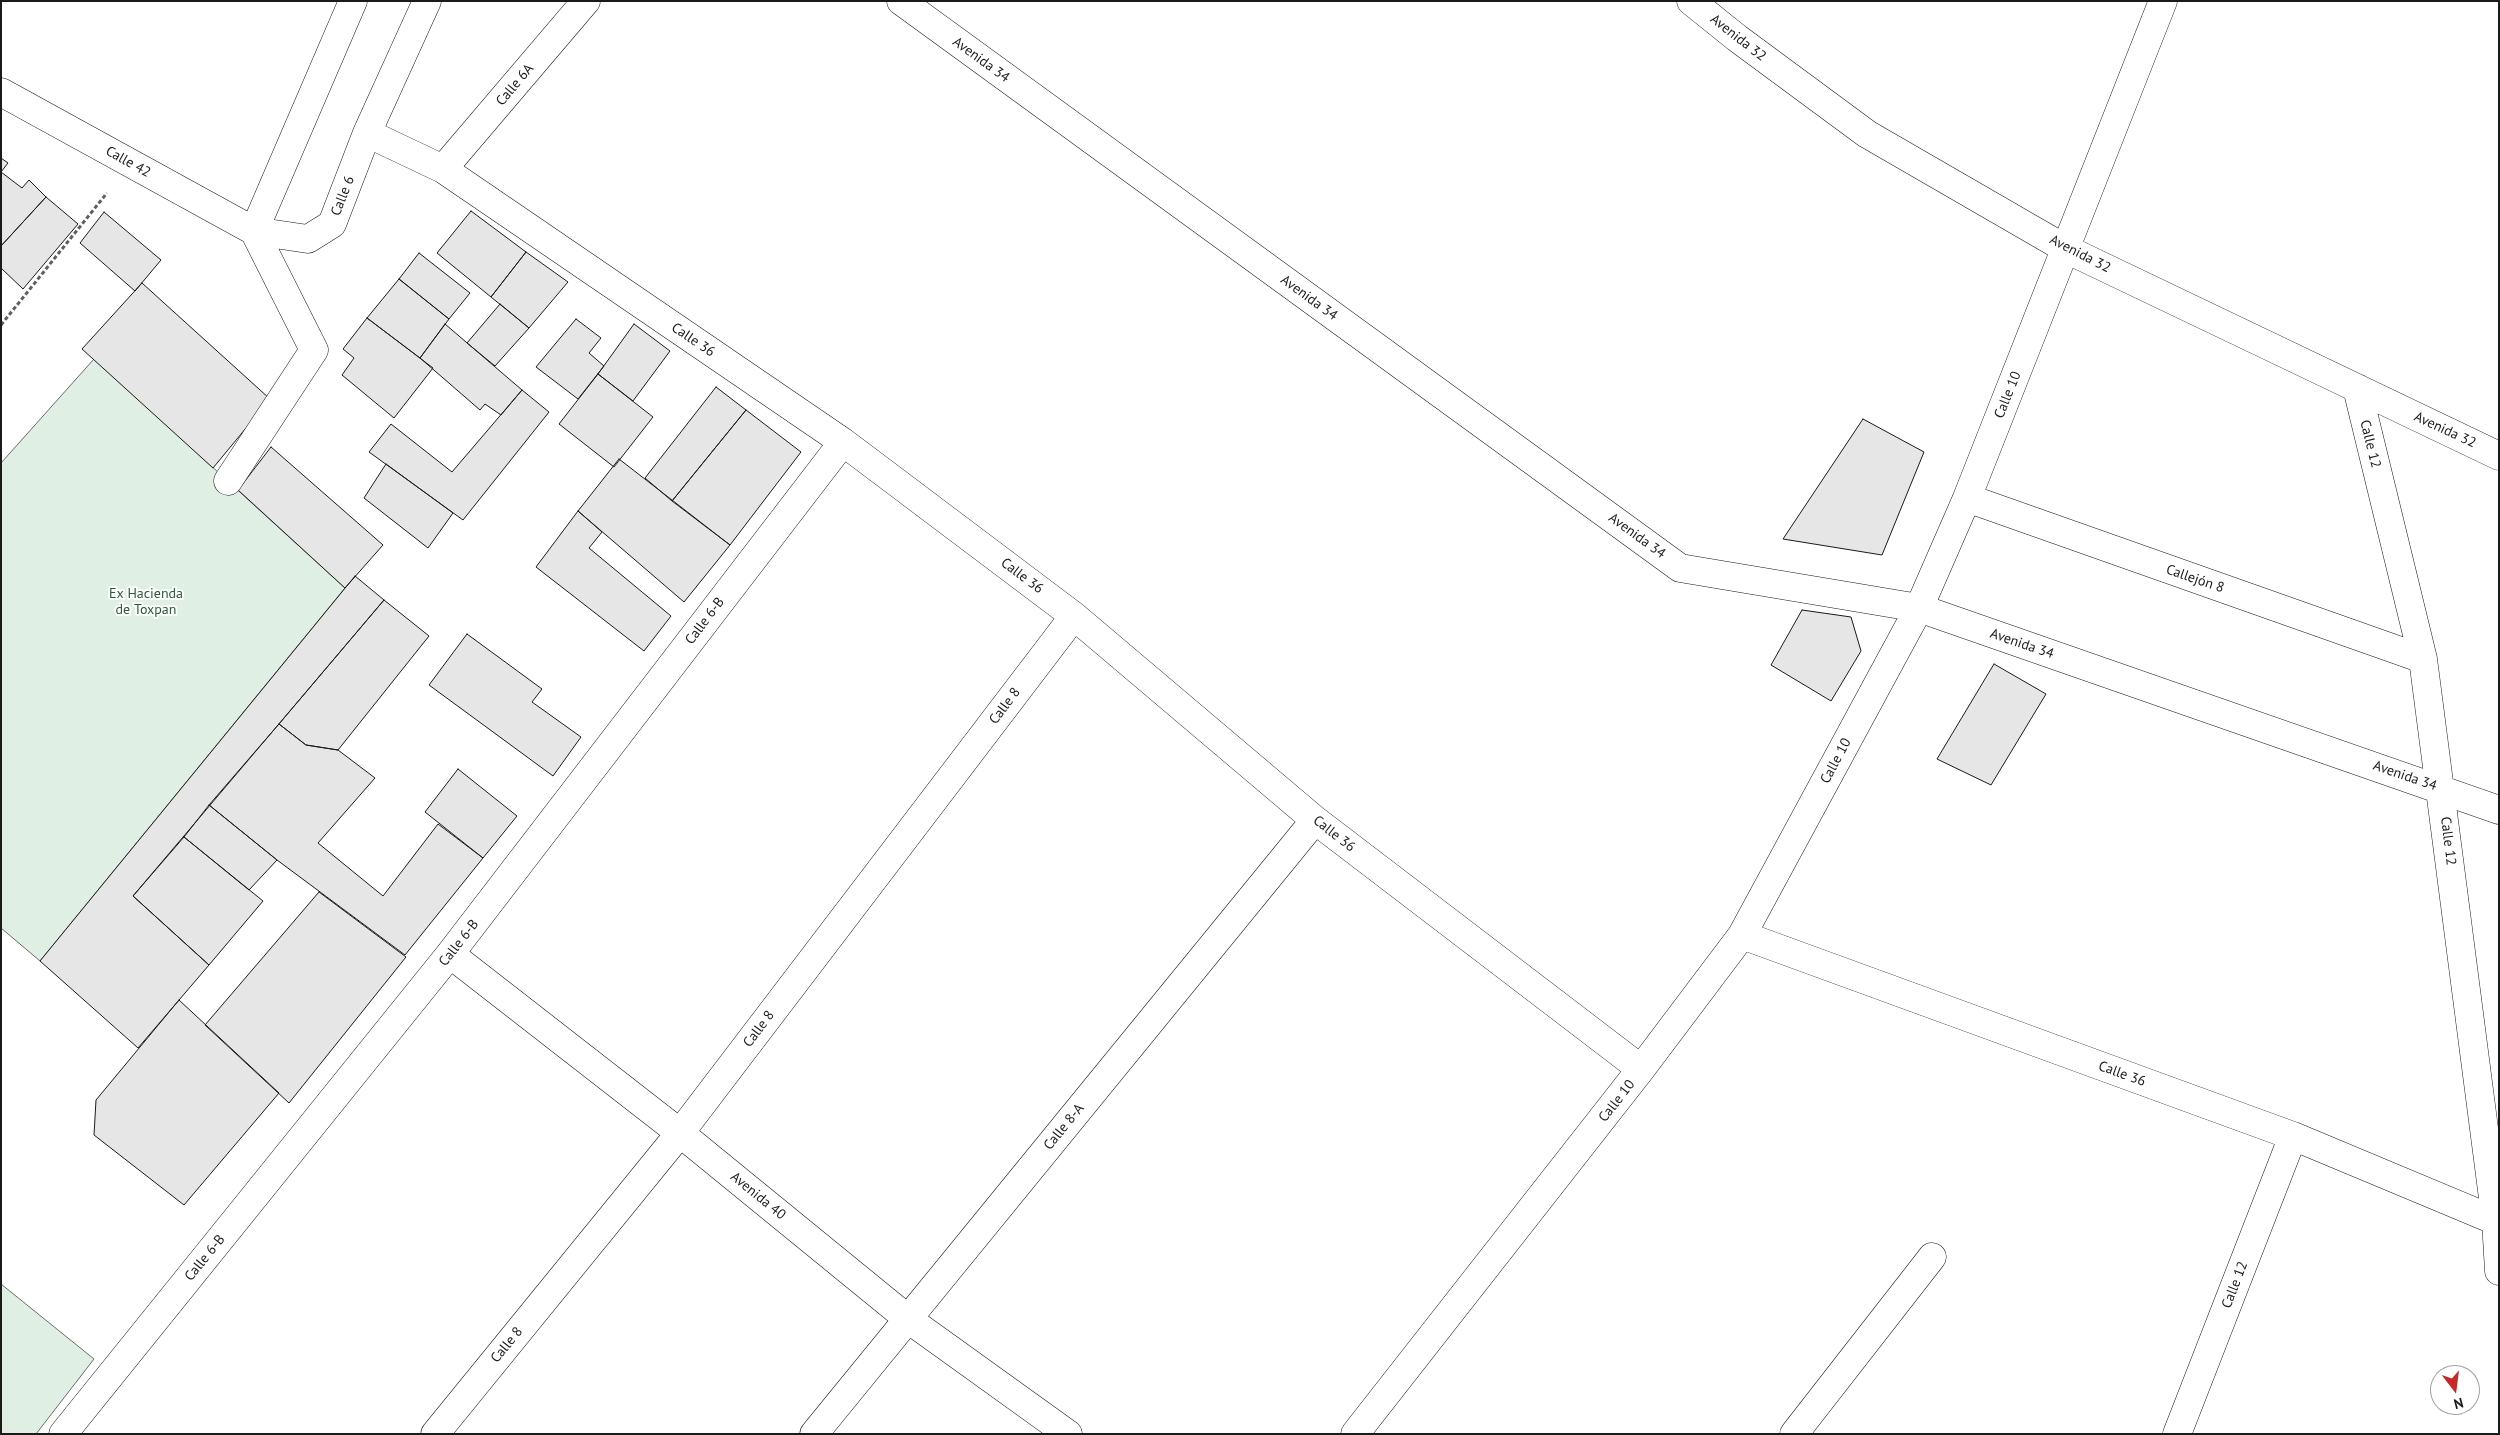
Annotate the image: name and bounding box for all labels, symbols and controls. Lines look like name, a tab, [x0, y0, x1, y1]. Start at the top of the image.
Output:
street label: Avenida 32	[1707, 11, 1769, 65]
street label: Avenida 34	[949, 34, 1013, 86]
street label: Calle 6A	[493, 61, 537, 109]
street label: Calle 42	[103, 143, 153, 181]
street label: Calle 6	[328, 174, 358, 218]
street label: Avenida 32	[2047, 231, 2113, 277]
street label: Avenida 34	[1277, 272, 1341, 324]
street label: Calle 36	[668, 319, 718, 361]
street label: Calle 10	[1991, 369, 2025, 421]
street label: Avenida 32	[2411, 408, 2479, 452]
street label: Calle 12	[2356, 418, 2384, 470]
street label: Avenida 34	[1605, 510, 1669, 562]
street label: Calle 36	[997, 555, 1047, 597]
street label: Callejón 8	[2164, 561, 2226, 597]
park label: Ex Hacienda de Toxpan	[109, 586, 183, 618]
street label: Calle 6-B	[682, 594, 728, 648]
street label: Avenida 34	[1988, 625, 2056, 663]
street label: Calle 8	[986, 684, 1024, 728]
street label: Calle 10	[1817, 735, 1855, 787]
street label: Avenida 34	[2371, 757, 2439, 795]
street label: Calle 36	[1310, 812, 1358, 856]
street label: Calle 12	[2437, 816, 2459, 866]
street label: Calle 6-B	[436, 916, 482, 970]
street label: Calle 8	[740, 1007, 778, 1051]
street label: Calle 36	[2096, 1058, 2148, 1090]
street label: Calle 10	[1595, 1077, 1639, 1125]
street label: Calle 8-A	[1040, 1101, 1088, 1153]
street label: Avenida 40	[727, 1169, 789, 1223]
street label: Calle 6-B	[181, 1232, 229, 1284]
street label: Calle 12	[2218, 1259, 2252, 1311]
street label: Calle 8	[487, 1324, 527, 1366]
north arrow	[2430, 1365, 2480, 1415]
text: N	[2452, 1394, 2465, 1413]

